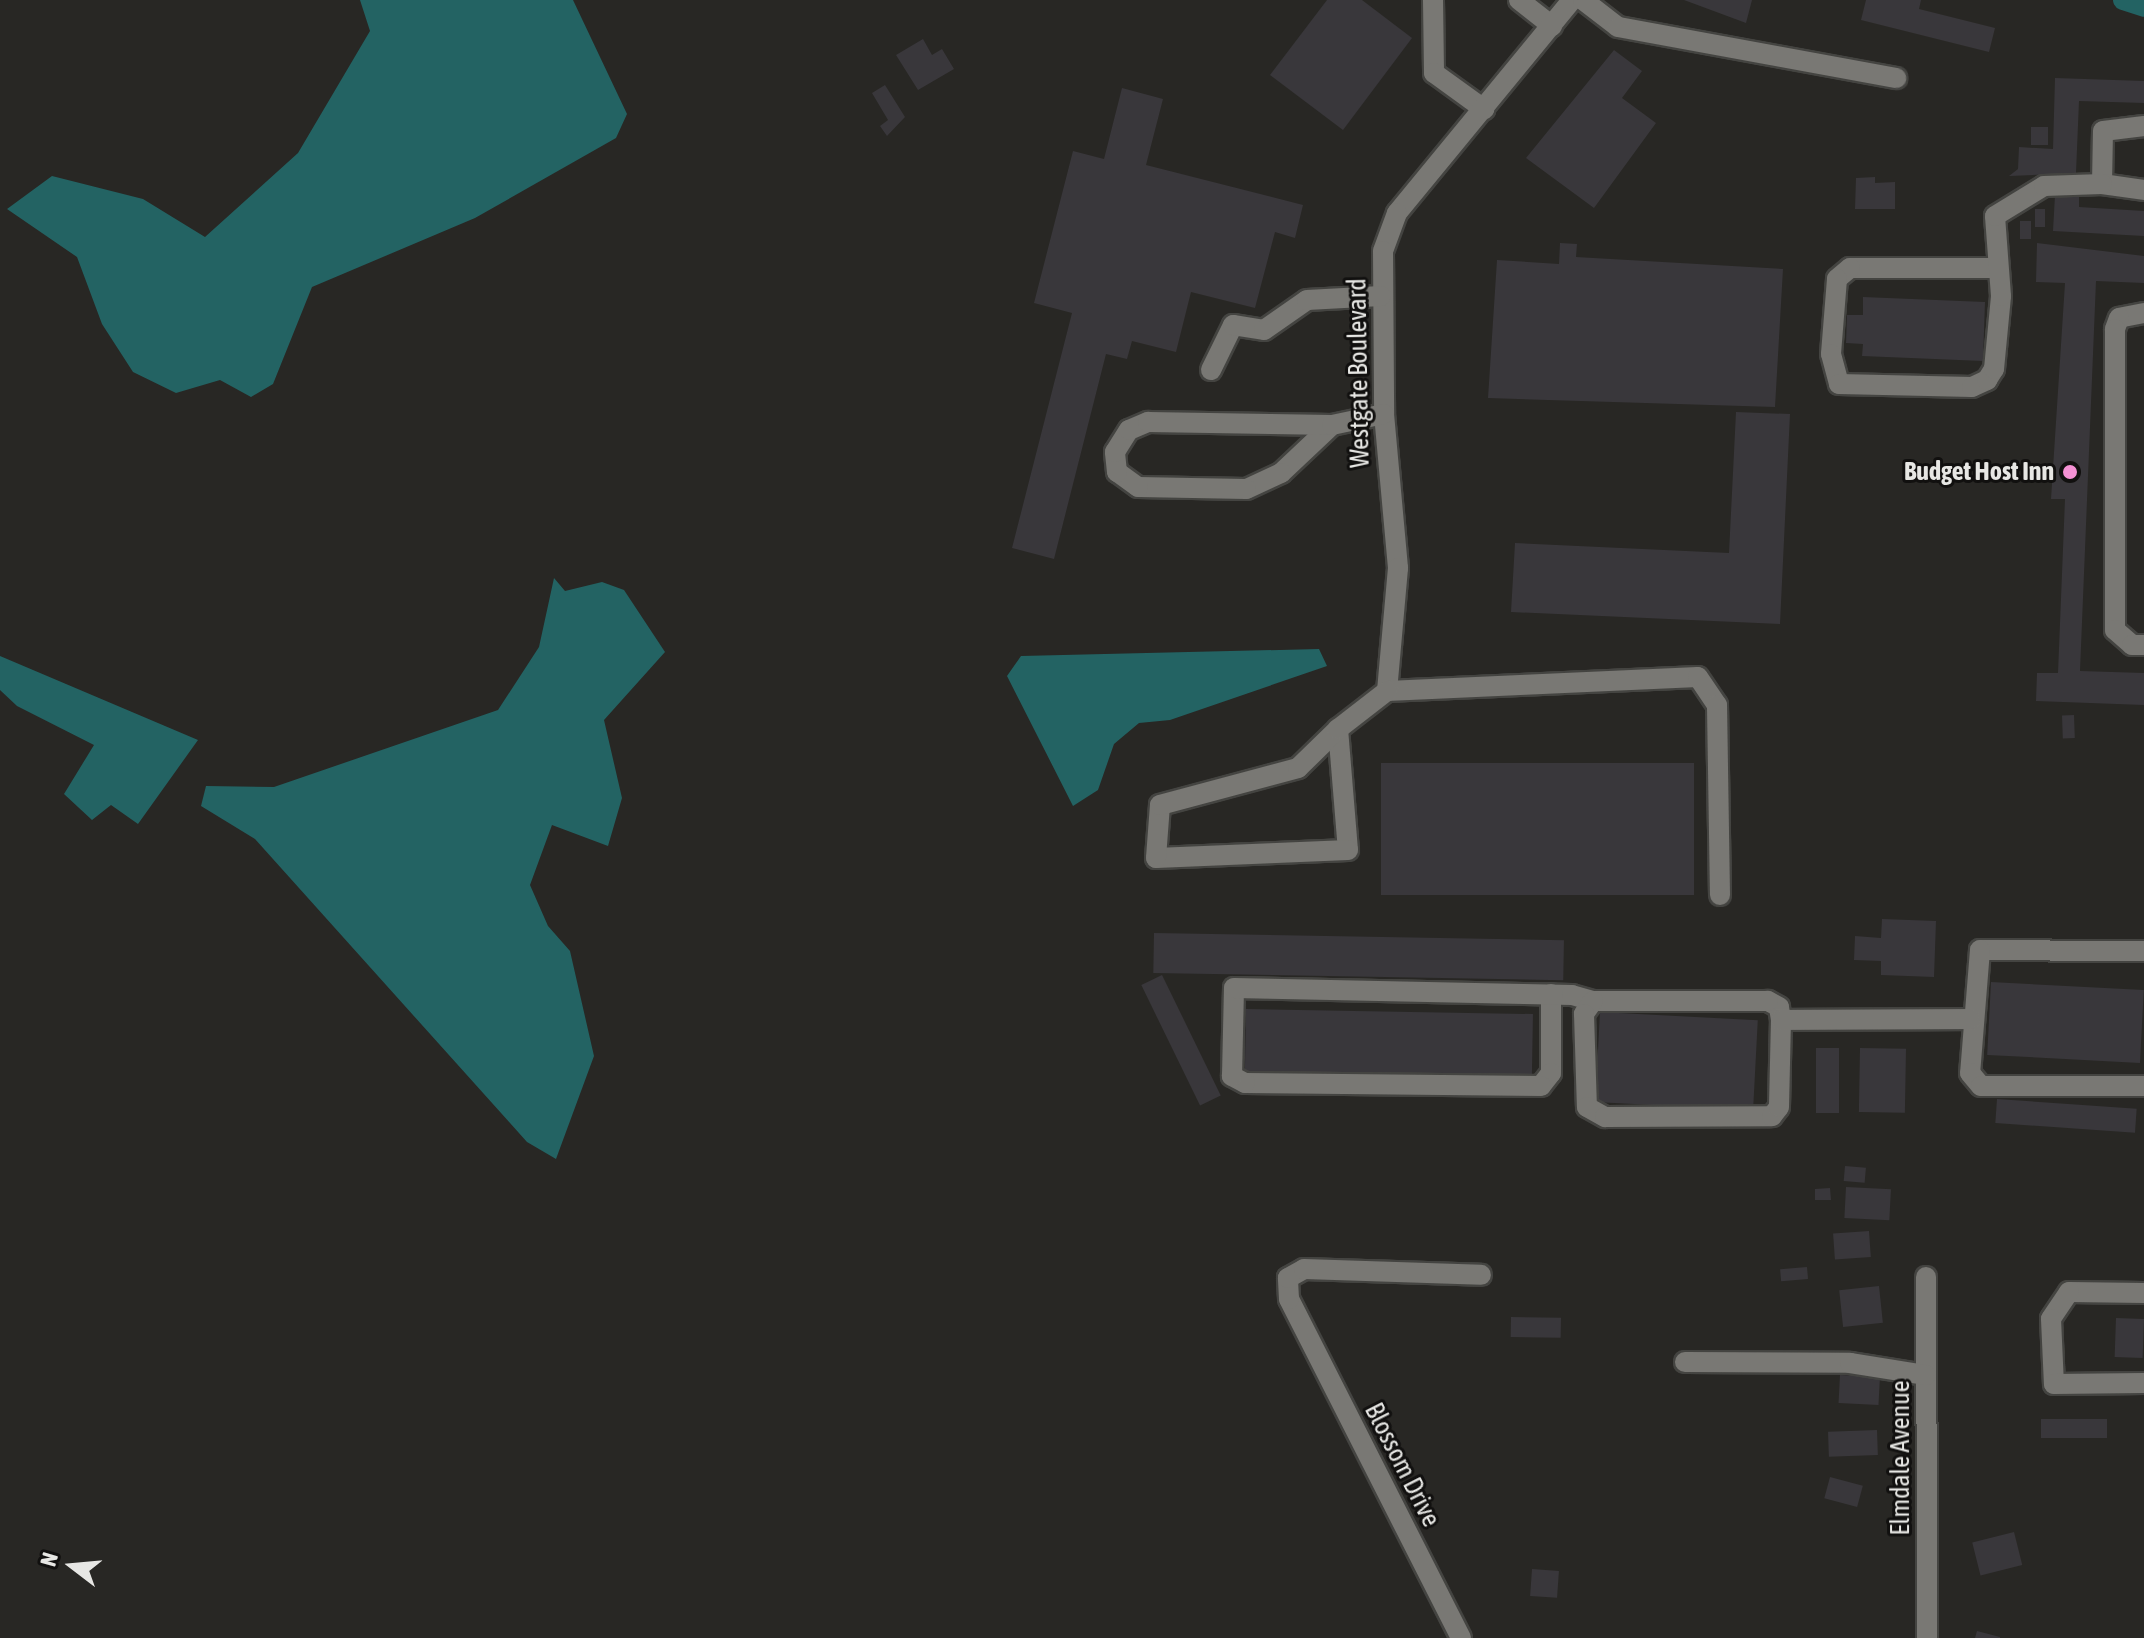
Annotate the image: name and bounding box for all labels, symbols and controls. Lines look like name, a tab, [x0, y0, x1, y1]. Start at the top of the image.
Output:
street label: Westgate Boulevard	[1342, 278, 1376, 468]
place label: Budget Host Inn	[1904, 456, 2054, 488]
marker: Budget Host Inn	[2061, 463, 2079, 481]
street label: Elmdale Avenue	[1885, 1380, 1917, 1536]
street label: Blossom Drive	[1358, 1398, 1446, 1532]
north arrow	[32, 1526, 112, 1606]
text: N	[35, 1550, 63, 1569]

